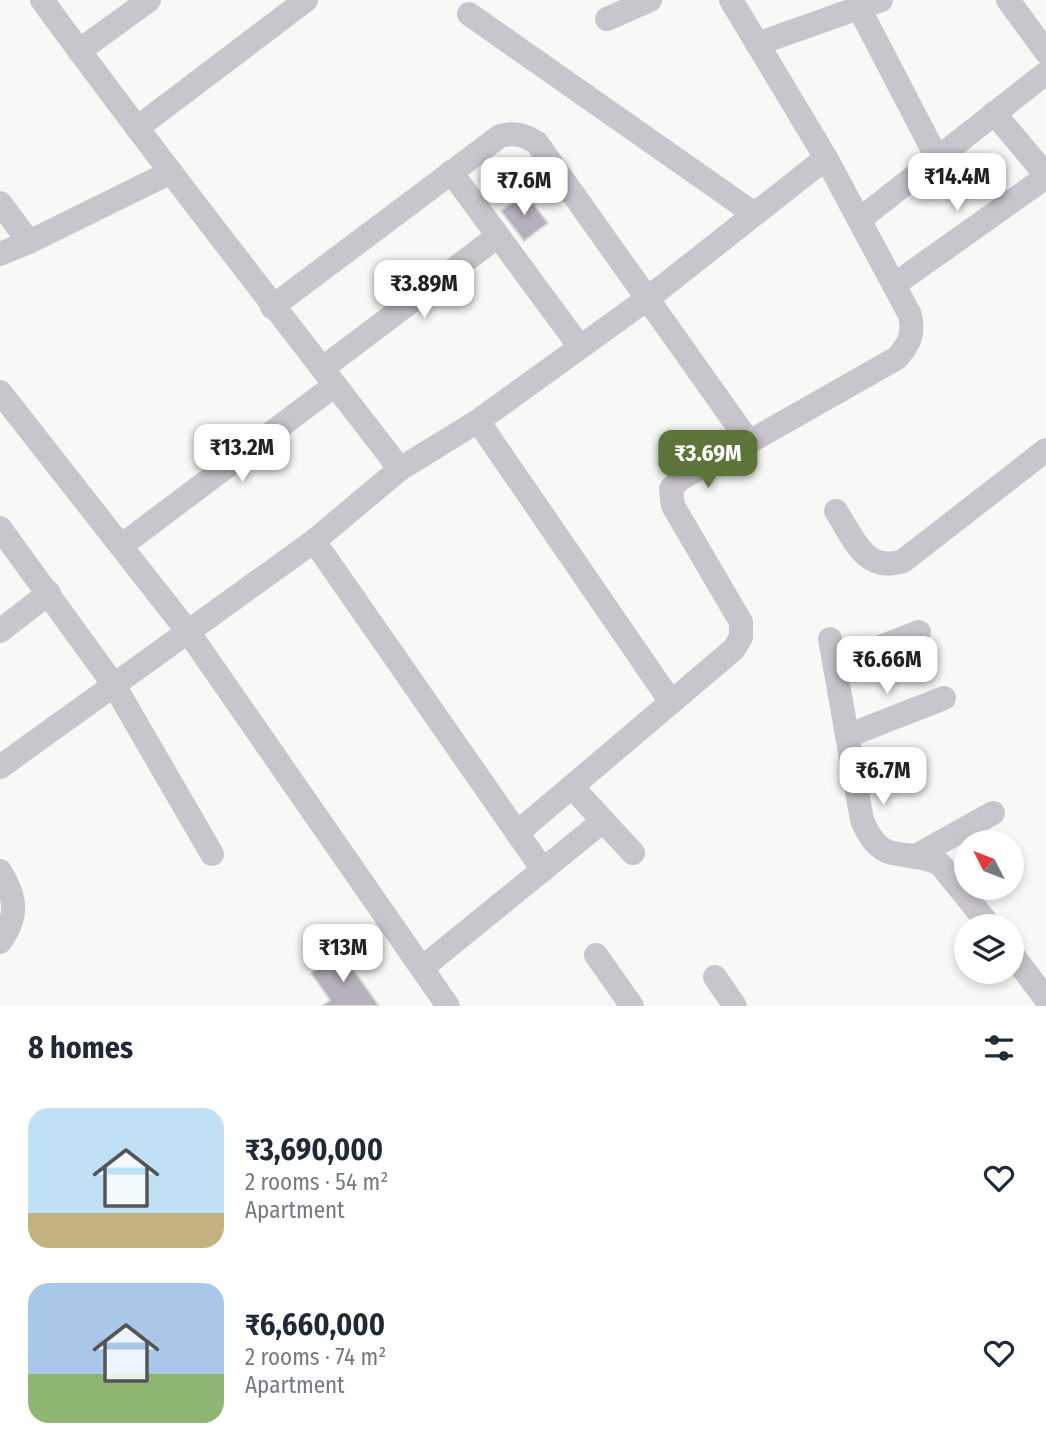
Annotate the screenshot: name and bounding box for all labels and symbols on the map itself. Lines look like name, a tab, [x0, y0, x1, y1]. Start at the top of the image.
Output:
pin: ₹14.4M	[900, 154, 1014, 213]
pin: ₹7.6M	[475, 158, 573, 217]
pin: ₹3.89M	[367, 260, 481, 320]
pin: ₹13.2M	[185, 424, 299, 484]
pin: ₹3.69M	[651, 430, 765, 490]
pin: ₹6.66M	[830, 636, 944, 696]
pin: ₹6.7M	[834, 748, 932, 807]
north arrow	[954, 830, 1024, 900]
pin: ₹13M	[302, 925, 384, 984]

